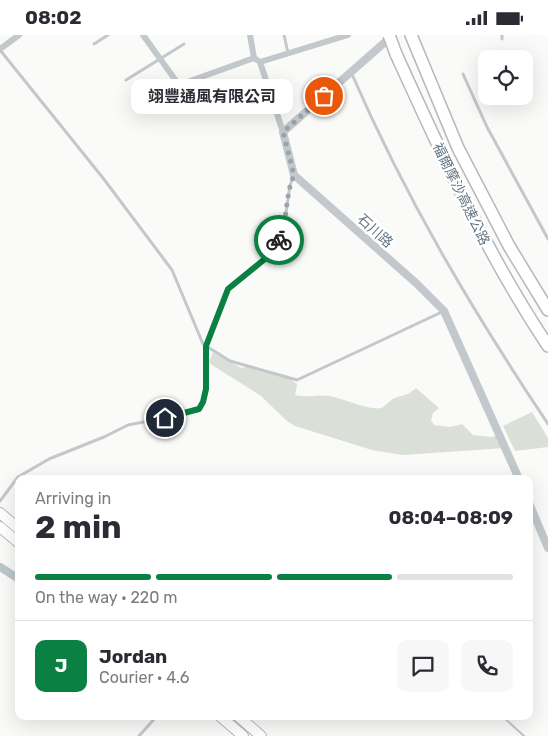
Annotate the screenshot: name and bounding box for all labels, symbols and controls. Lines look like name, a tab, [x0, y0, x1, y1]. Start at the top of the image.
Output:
text: 08:02	[25, 6, 82, 29]
map controls	[478, 50, 533, 105]
button: locate	[478, 50, 533, 105]
pin	[303, 75, 345, 117]
callout: 翊豐通風有限公司	[132, 79, 294, 113]
icon: bag	[310, 82, 338, 110]
text: 翊豐通風有限公司	[148, 87, 276, 106]
street label: 福爾摩沙高速公路	[429, 140, 493, 248]
street label: 石川路	[354, 211, 396, 251]
courier	[254, 215, 304, 265]
icon: bike	[265, 226, 293, 254]
pin	[144, 397, 186, 439]
icon: home	[151, 404, 179, 432]
text: Arriving in	[35, 489, 111, 508]
text: 08:04–08:09	[389, 506, 513, 529]
text: 2 min	[35, 508, 122, 546]
text: On the way · 220 m	[35, 588, 177, 607]
button: chat	[397, 640, 449, 692]
button: phone	[461, 640, 513, 692]
text: Jordan	[99, 645, 167, 668]
text: J	[55, 654, 67, 677]
text: Courier · 4.6	[99, 668, 189, 687]

